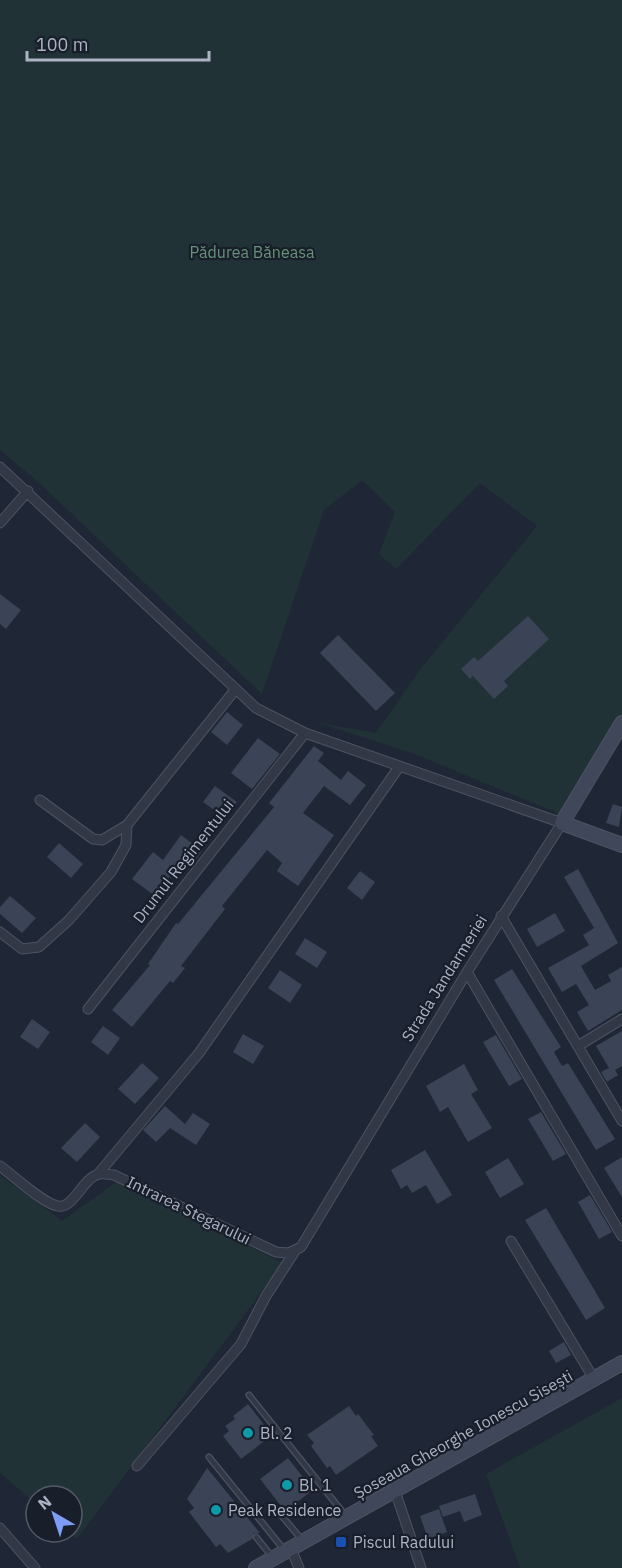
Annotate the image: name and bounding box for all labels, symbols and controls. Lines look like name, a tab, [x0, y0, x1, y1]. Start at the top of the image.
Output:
scale bar	[27, 24, 208, 62]
text: 100 m	[36, 33, 88, 56]
park label: Pădurea Băneasa	[189, 242, 315, 262]
street label: Drumul Regimentului	[128, 795, 238, 927]
street label: Strada Jandarmeriei	[397, 911, 491, 1045]
street label: Intrarea Stegarului	[124, 1171, 254, 1249]
street label: Șoseaua Gheorghe Ionescu Sisești	[350, 1365, 576, 1503]
place label: Bl. 2	[260, 1423, 293, 1443]
marker: Bl. 2	[241, 1426, 255, 1440]
place label: Bl. 1	[299, 1475, 332, 1495]
marker: Bl. 1	[280, 1478, 294, 1492]
north arrow	[24, 1484, 84, 1544]
text: N	[34, 1491, 55, 1514]
place label: Peak Residence	[228, 1500, 342, 1520]
marker: Peak Residence	[209, 1503, 223, 1517]
place label: Piscul Radului	[353, 1532, 454, 1552]
marker: Piscul Radului	[334, 1535, 348, 1549]

